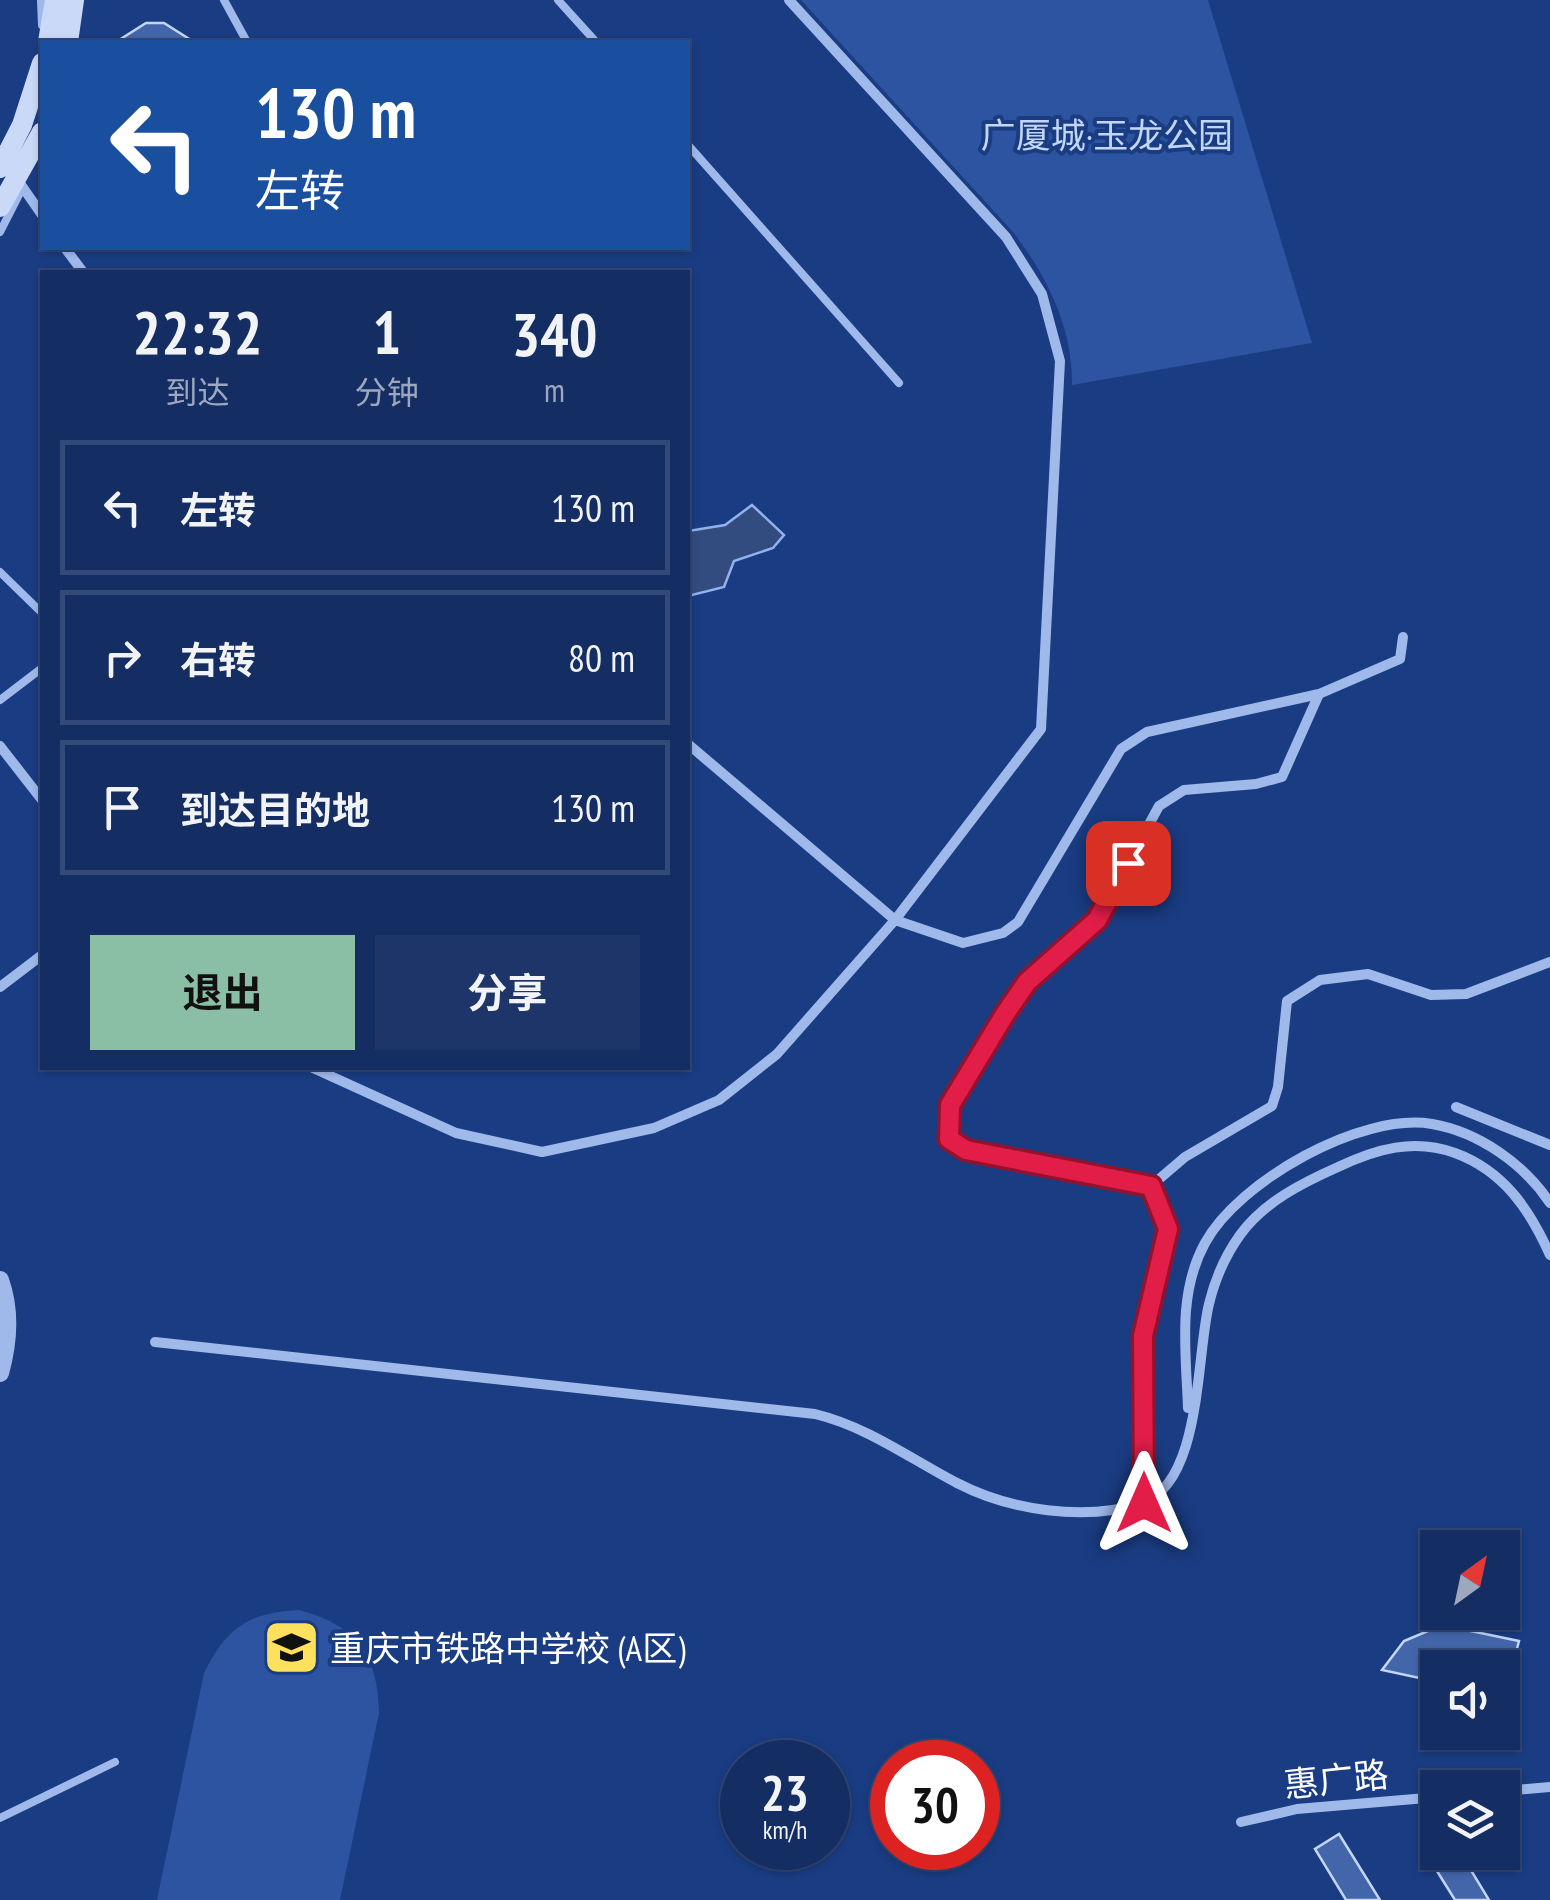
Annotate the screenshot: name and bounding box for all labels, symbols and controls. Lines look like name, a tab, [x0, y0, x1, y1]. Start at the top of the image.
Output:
text: 130 m	[255, 67, 416, 157]
icon: left	[90, 80, 220, 210]
park label: 广厦城·玉龙公园	[981, 112, 1233, 158]
text: 左转	[255, 161, 345, 219]
text: 22:32	[133, 293, 262, 371]
text: 1	[373, 293, 401, 371]
text: 340	[511, 295, 597, 373]
text: m	[544, 369, 565, 411]
text: 到达	[165, 371, 229, 413]
text: 分钟	[355, 371, 419, 413]
icon: left	[95, 480, 150, 535]
text: 130 m	[551, 483, 635, 532]
text: 左转	[180, 485, 256, 534]
icon: right	[95, 630, 150, 685]
text: 80 m	[568, 633, 635, 682]
text: 右转	[180, 635, 256, 684]
icon: arrive	[95, 780, 150, 835]
text: 130 m	[551, 783, 635, 832]
text: 到达目的地	[180, 785, 370, 834]
pin	[1086, 821, 1171, 906]
icon: arrive	[1101, 836, 1156, 891]
button: 退出	[90, 935, 355, 1050]
button: 分享	[375, 935, 640, 1050]
position arrow	[1092, 1451, 1196, 1555]
north arrow	[1420, 1530, 1520, 1630]
map controls	[1420, 1530, 1520, 1870]
school or university icon: 重庆市铁路中学校 (A区)	[261, 1618, 321, 1678]
place label: 重庆市铁路中学校 (A区)	[330, 1625, 686, 1671]
button: sound	[1420, 1650, 1520, 1750]
speed limit sign: 30	[870, 1740, 1000, 1870]
street label: 惠广路	[1281, 1751, 1391, 1807]
text: 23	[761, 1760, 809, 1825]
button: layers	[1420, 1770, 1520, 1870]
text: km/h	[763, 1814, 807, 1846]

